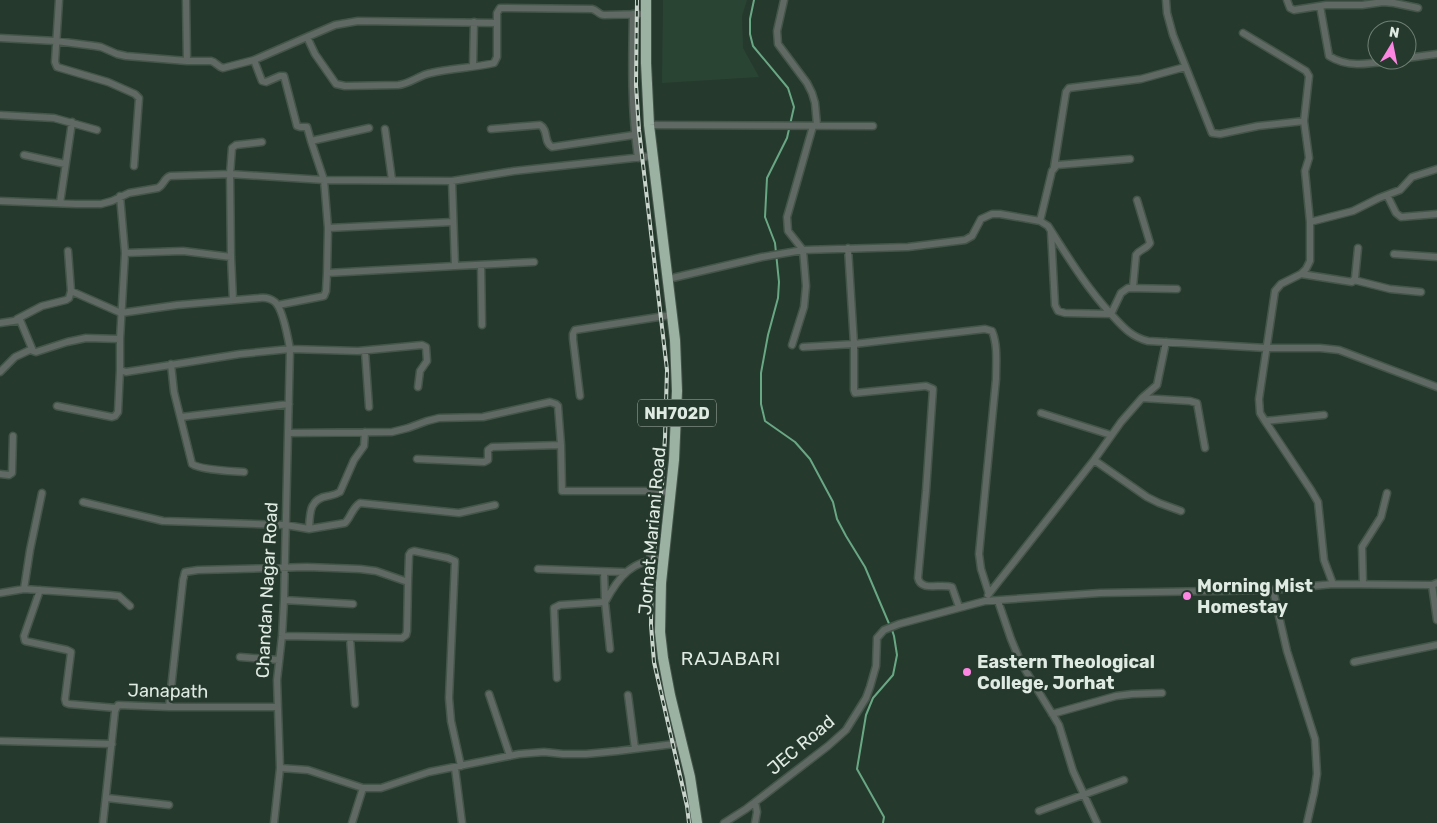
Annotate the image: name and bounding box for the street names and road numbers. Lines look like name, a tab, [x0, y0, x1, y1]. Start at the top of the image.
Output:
road number: NH702D	[638, 399, 716, 426]
street label: Jorhat Mariani Road	[634, 446, 670, 616]
street label: Chandan Nagar Road	[251, 501, 283, 679]
street label: Janapath	[127, 679, 209, 703]
street label: JEC Road	[763, 710, 839, 780]

